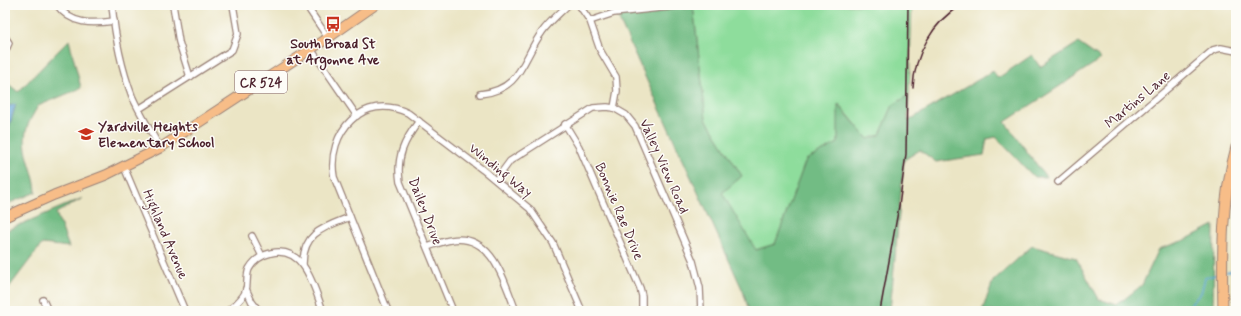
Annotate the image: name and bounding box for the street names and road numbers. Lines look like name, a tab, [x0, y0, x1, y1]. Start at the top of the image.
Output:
street label: Martins Lane	[1101, 67, 1174, 132]
road number: CR 524	[235, 71, 287, 93]
street label: Valley View Road	[635, 116, 693, 217]
street label: Winding Way	[464, 140, 536, 203]
street label: Bonnie Rae Drive	[591, 160, 648, 263]
street label: Dailey Drive	[404, 175, 446, 248]
street label: Highland Avenue	[136, 187, 192, 283]

